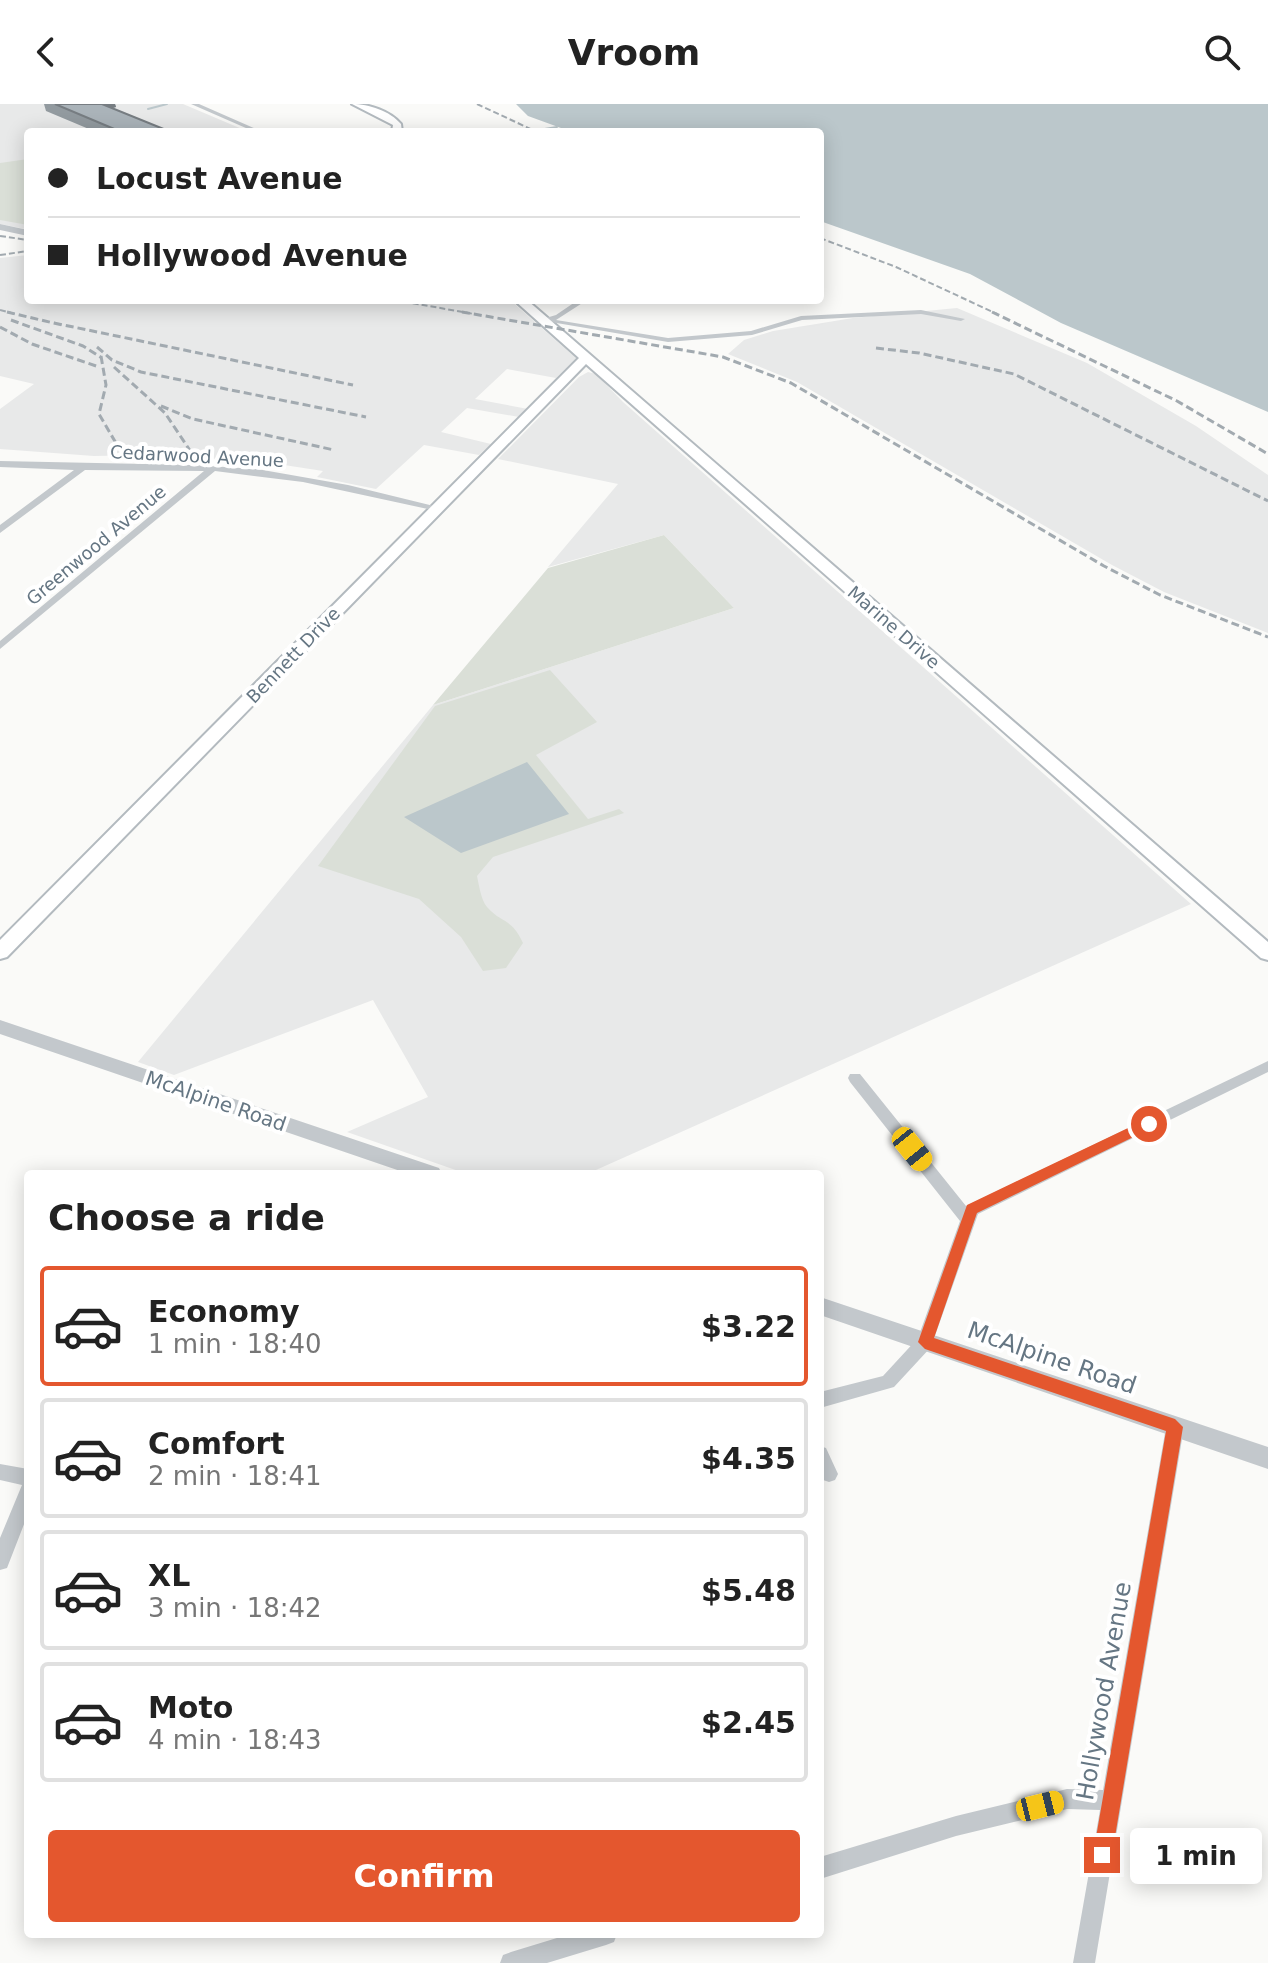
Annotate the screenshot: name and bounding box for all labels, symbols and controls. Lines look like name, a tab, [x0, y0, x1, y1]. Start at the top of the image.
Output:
icon: back	[24, 30, 68, 74]
icon: search	[1200, 30, 1244, 74]
text: Vroom	[568, 32, 700, 73]
text: Locust Avenue	[96, 161, 343, 196]
text: Hollywood Avenue	[96, 238, 408, 273]
street label: Cedarwood Avenue	[109, 441, 285, 471]
street label: Greenwood Avenue	[22, 481, 170, 609]
street label: Marine Drive	[844, 581, 944, 673]
street label: Bennett Drive	[242, 603, 344, 707]
street label: McAlpine Road	[142, 1066, 290, 1136]
route start	[1131, 1106, 1167, 1142]
car	[888, 1123, 936, 1175]
text: Choose a ride	[48, 1197, 325, 1238]
icon: car	[52, 1290, 124, 1362]
text: Economy	[148, 1294, 300, 1329]
text: $3.22	[701, 1309, 796, 1344]
street label: McAlpine Road	[964, 1316, 1140, 1400]
text: 1 min · 18:40	[148, 1329, 322, 1359]
icon: car	[52, 1422, 124, 1494]
text: Comfort	[148, 1426, 285, 1461]
text: $4.35	[701, 1441, 796, 1476]
text: 2 min · 18:41	[148, 1461, 322, 1491]
icon: car	[52, 1554, 124, 1626]
text: XL	[148, 1558, 190, 1593]
text: $5.48	[701, 1573, 796, 1608]
street label: Hollywood Avenue	[1071, 1580, 1137, 1802]
text: 3 min · 18:42	[148, 1593, 322, 1623]
icon: car	[52, 1686, 124, 1758]
text: Moto	[148, 1690, 233, 1725]
text: $2.45	[701, 1705, 796, 1740]
text: 4 min · 18:43	[148, 1725, 322, 1755]
car	[1014, 1789, 1066, 1823]
callout: 1 min	[1130, 1827, 1262, 1883]
button: Confirm	[48, 1830, 800, 1922]
route end	[1084, 1837, 1120, 1873]
text: 1 min	[1155, 1841, 1237, 1871]

